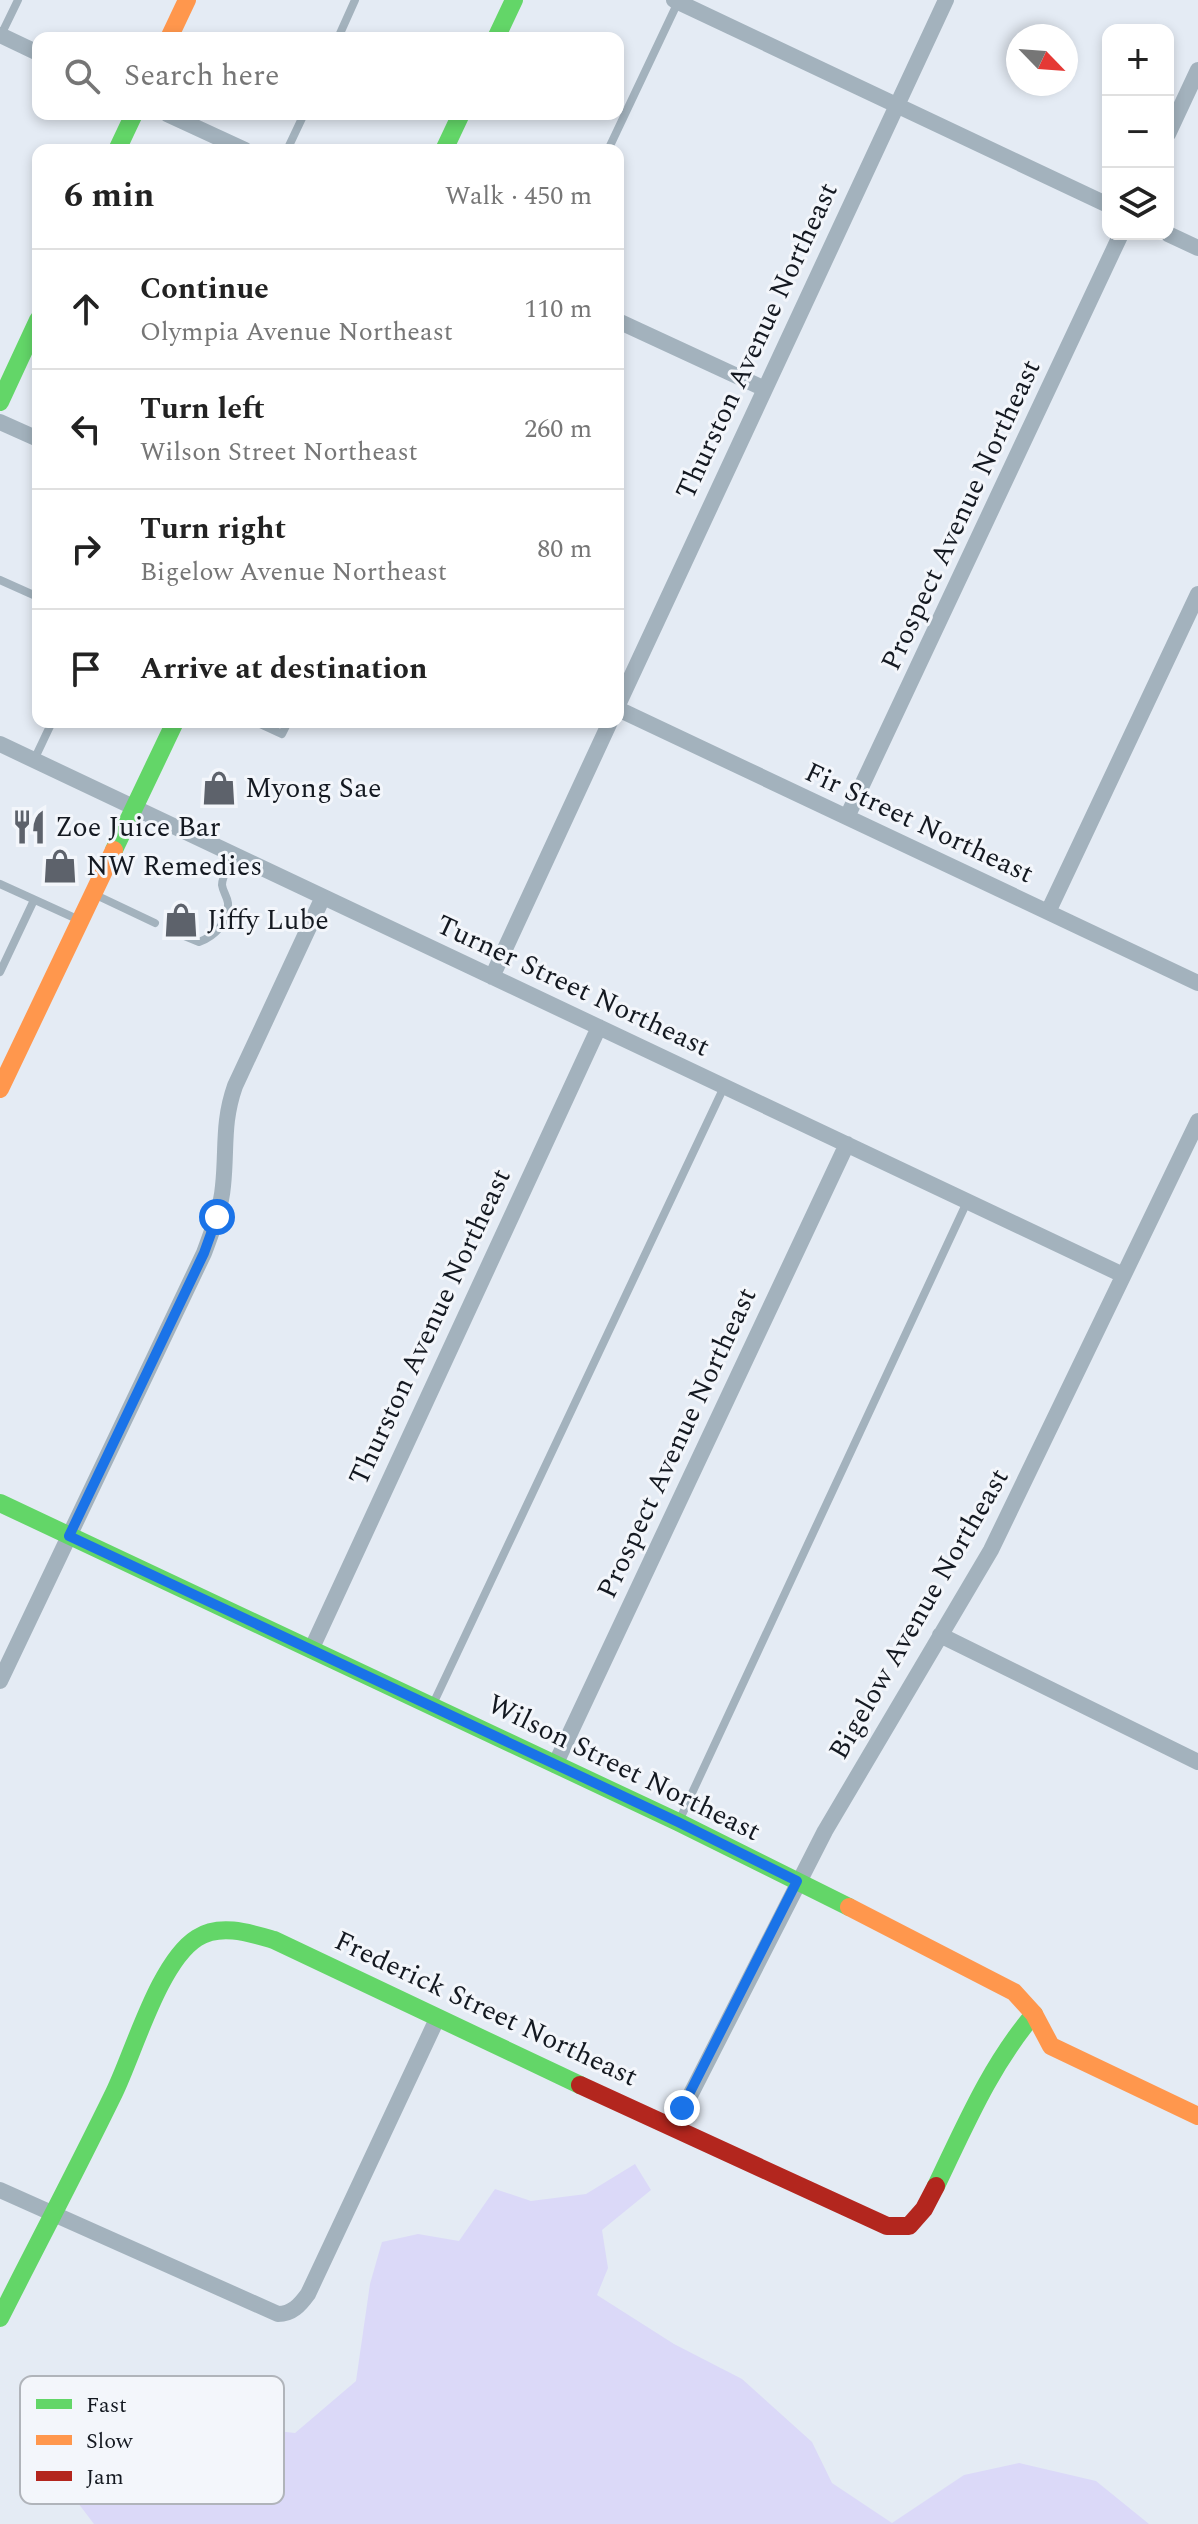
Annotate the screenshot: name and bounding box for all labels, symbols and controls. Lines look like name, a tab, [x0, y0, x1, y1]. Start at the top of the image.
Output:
north arrow	[1006, 24, 1078, 96]
map controls	[1102, 24, 1174, 240]
button: +	[1102, 24, 1174, 96]
search box	[32, 32, 624, 120]
text: Search here	[124, 53, 280, 99]
icon: search	[60, 54, 104, 98]
button: −	[1102, 96, 1174, 168]
button: layers	[1102, 168, 1174, 240]
text: 6 min	[64, 170, 154, 222]
street label: Thurston Avenue Northeast	[665, 175, 850, 507]
text: Walk · 450 m	[445, 176, 592, 216]
text: Continue	[140, 266, 269, 312]
icon: ahead	[64, 287, 108, 331]
text: 110 m	[524, 289, 592, 329]
text: Olympia Avenue Northeast	[140, 312, 453, 352]
street label: Prospect Avenue Northeast	[870, 352, 1052, 678]
text: Turn left	[140, 386, 265, 432]
icon: left	[64, 407, 108, 451]
text: 260 m	[524, 409, 592, 449]
text: Wilson Street Northeast	[140, 432, 418, 472]
text: Turn right	[140, 506, 286, 552]
icon: right	[64, 527, 108, 571]
text: 80 m	[537, 529, 592, 569]
text: Bigelow Avenue Northeast	[140, 552, 447, 592]
text: Arrive at destination	[140, 646, 427, 692]
icon: arrive	[64, 647, 108, 691]
street label: Fir Street Northeast	[797, 751, 1041, 895]
place label: Myong Sae	[245, 767, 382, 810]
shop icon: Myong Sae	[200, 769, 238, 807]
place label: Zoe Juice Bar	[55, 806, 221, 849]
restaurant icon: Zoe Juice Bar	[10, 808, 48, 846]
place label: NW Remedies	[86, 845, 262, 888]
shop icon: NW Remedies	[41, 847, 79, 885]
place label: Jiffy Lube	[207, 899, 329, 942]
shop icon: Jiffy Lube	[162, 901, 200, 939]
street label: Turner Street Northeast	[429, 904, 717, 1068]
street label: Thurston Avenue Northeast	[338, 1161, 523, 1493]
route start	[199, 1199, 235, 1235]
street label: Prospect Avenue Northeast	[586, 1280, 768, 1606]
street label: Bigelow Avenue Northeast	[818, 1460, 1020, 1768]
street label: Wilson Street Northeast	[480, 1683, 768, 1853]
street label: Frederick Street Northeast	[327, 1920, 645, 2098]
route end	[664, 2090, 700, 2126]
legend	[20, 2376, 284, 2504]
text: Fast	[86, 2389, 127, 2422]
text: Slow	[86, 2425, 134, 2458]
text: Jam	[86, 2461, 124, 2494]

